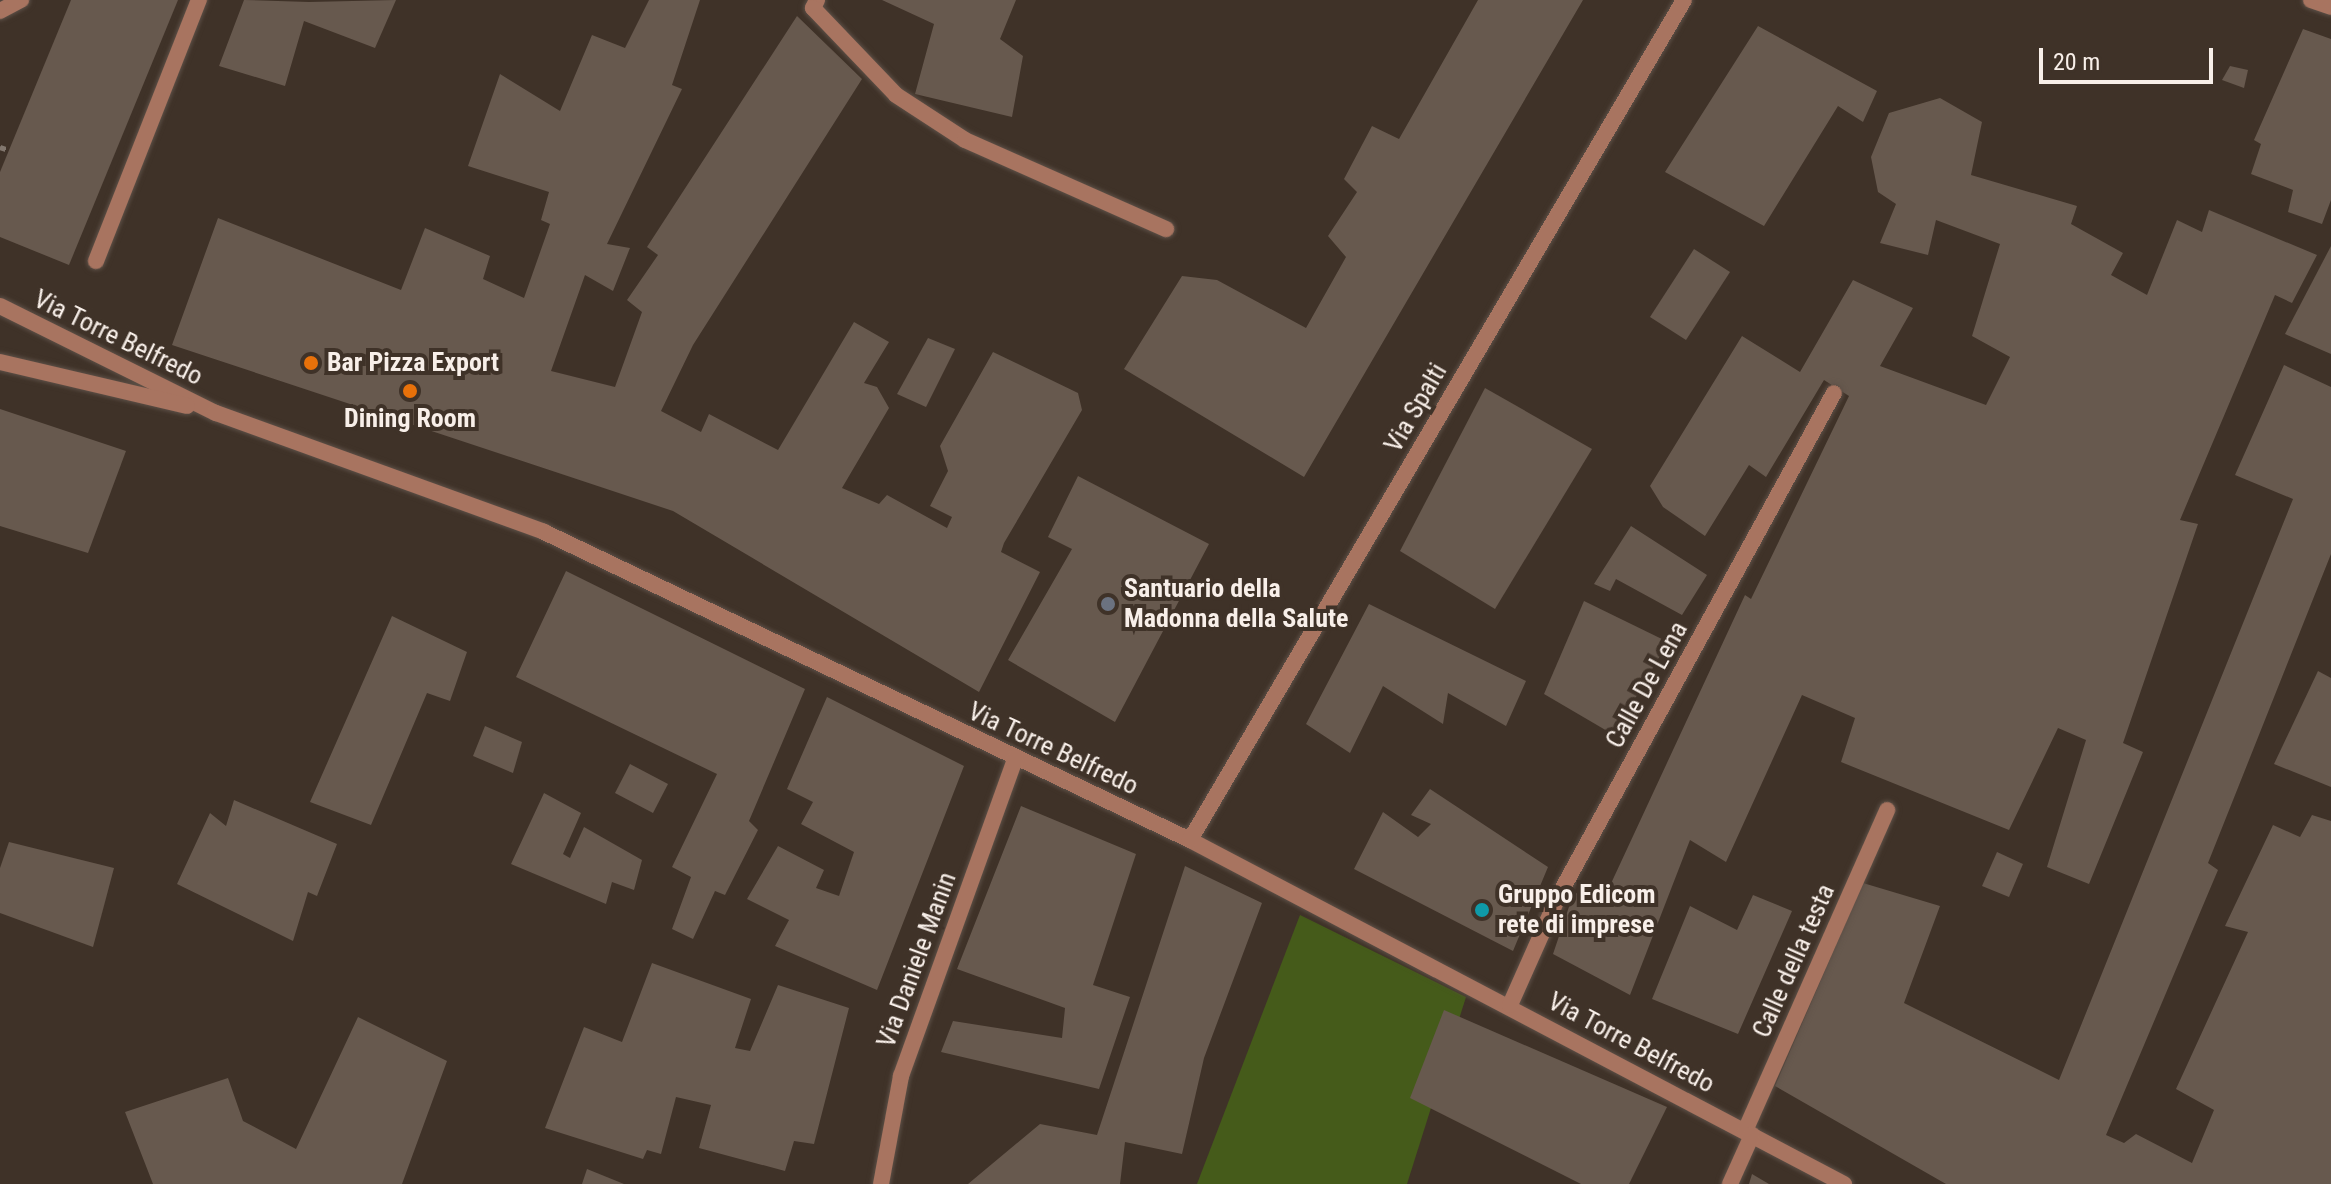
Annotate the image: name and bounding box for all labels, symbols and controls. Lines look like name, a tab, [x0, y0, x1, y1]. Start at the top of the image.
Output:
scale bar	[2043, 32, 2217, 82]
text: 20 m	[2053, 48, 2100, 76]
street label: Via Torre Belfredo	[28, 284, 208, 392]
place label: Bar Pizza Export	[327, 347, 499, 379]
marker: Bar Pizza Export	[302, 354, 320, 372]
street label: Via Spalti	[1378, 358, 1454, 458]
marker: Dining Room	[401, 382, 419, 400]
place label: Dining Room	[344, 403, 476, 435]
place label: Santuario della Madonna della Salute	[1124, 573, 1348, 634]
marker: Santuario della Madonna della Salute	[1099, 595, 1117, 613]
street label: Calle De Lena	[1599, 616, 1695, 754]
street label: Via Torre Belfredo	[963, 696, 1143, 802]
street label: Via Daniele Manin	[871, 868, 963, 1052]
place label: Gruppo Edicom rete di imprese	[1498, 879, 1655, 940]
street label: Calle della testa	[1746, 879, 1842, 1043]
marker: Gruppo Edicom rete di imprese	[1473, 901, 1491, 919]
street label: Via Torre Belfredo	[1542, 986, 1720, 1100]

